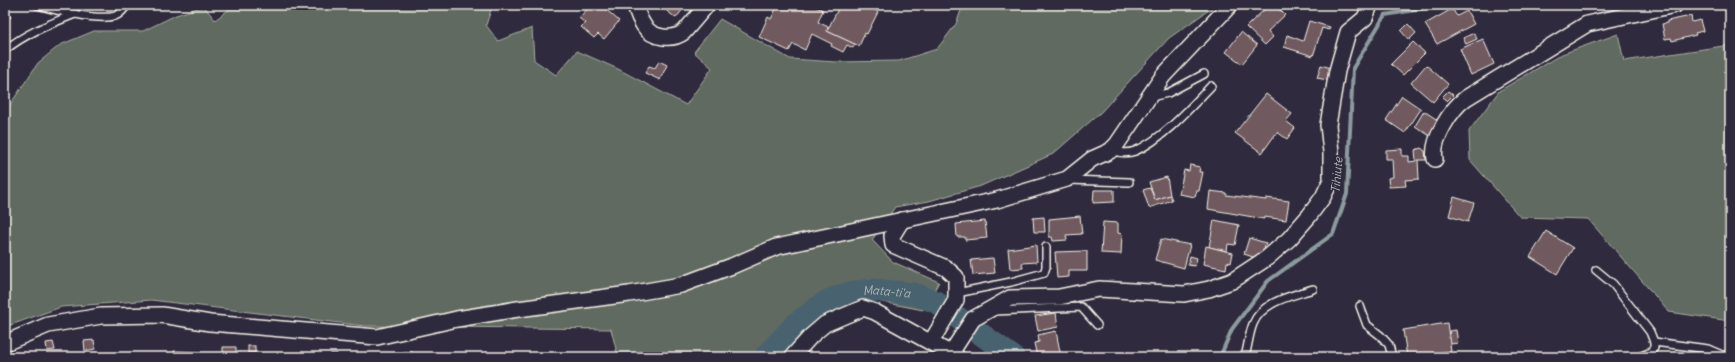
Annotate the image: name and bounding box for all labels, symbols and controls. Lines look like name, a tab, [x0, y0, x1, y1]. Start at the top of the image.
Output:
water label: Tihiute	[1327, 155, 1346, 194]
water label: Mata-ti'a	[862, 282, 912, 301]

